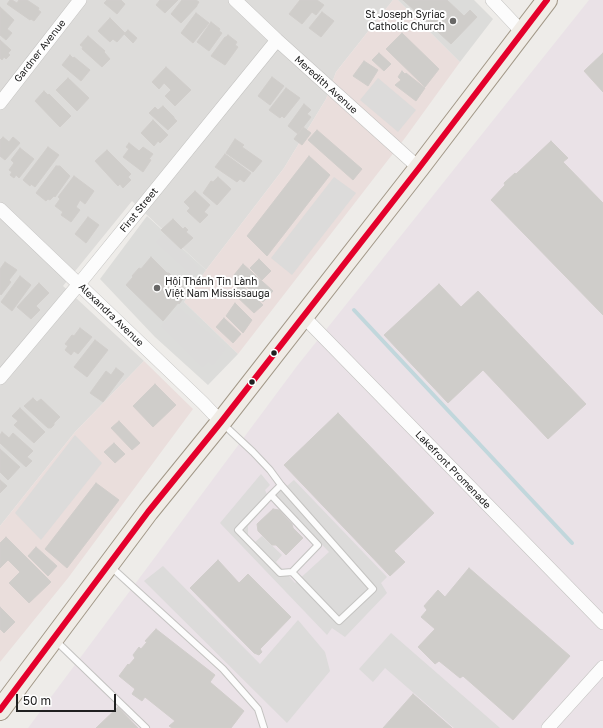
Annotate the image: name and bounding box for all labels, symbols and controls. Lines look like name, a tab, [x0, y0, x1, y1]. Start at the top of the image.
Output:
place label: St Joseph Syriac Catholic Church	[365, 9, 445, 32]
marker: St Joseph Syriac Catholic Church	[448, 16, 458, 26]
street label: Gardner Avenue	[12, 17, 68, 85]
street label: Meredith Avenue	[292, 54, 360, 116]
street label: First Street	[117, 185, 161, 235]
place label: Hội Thánh Tin Lành Việt Nam Mississauga	[165, 276, 270, 300]
street label: Alexandra Avenue	[76, 281, 146, 349]
marker: Hội Thánh Tin Lành Việt Nam Mississauga	[152, 283, 162, 293]
unlabelled marker	[269, 348, 279, 358]
unlabelled marker	[247, 377, 257, 387]
street label: Lakefront Promenade	[413, 429, 493, 511]
scale bar	[18, 686, 118, 712]
text: 50 m	[23, 693, 51, 708]

